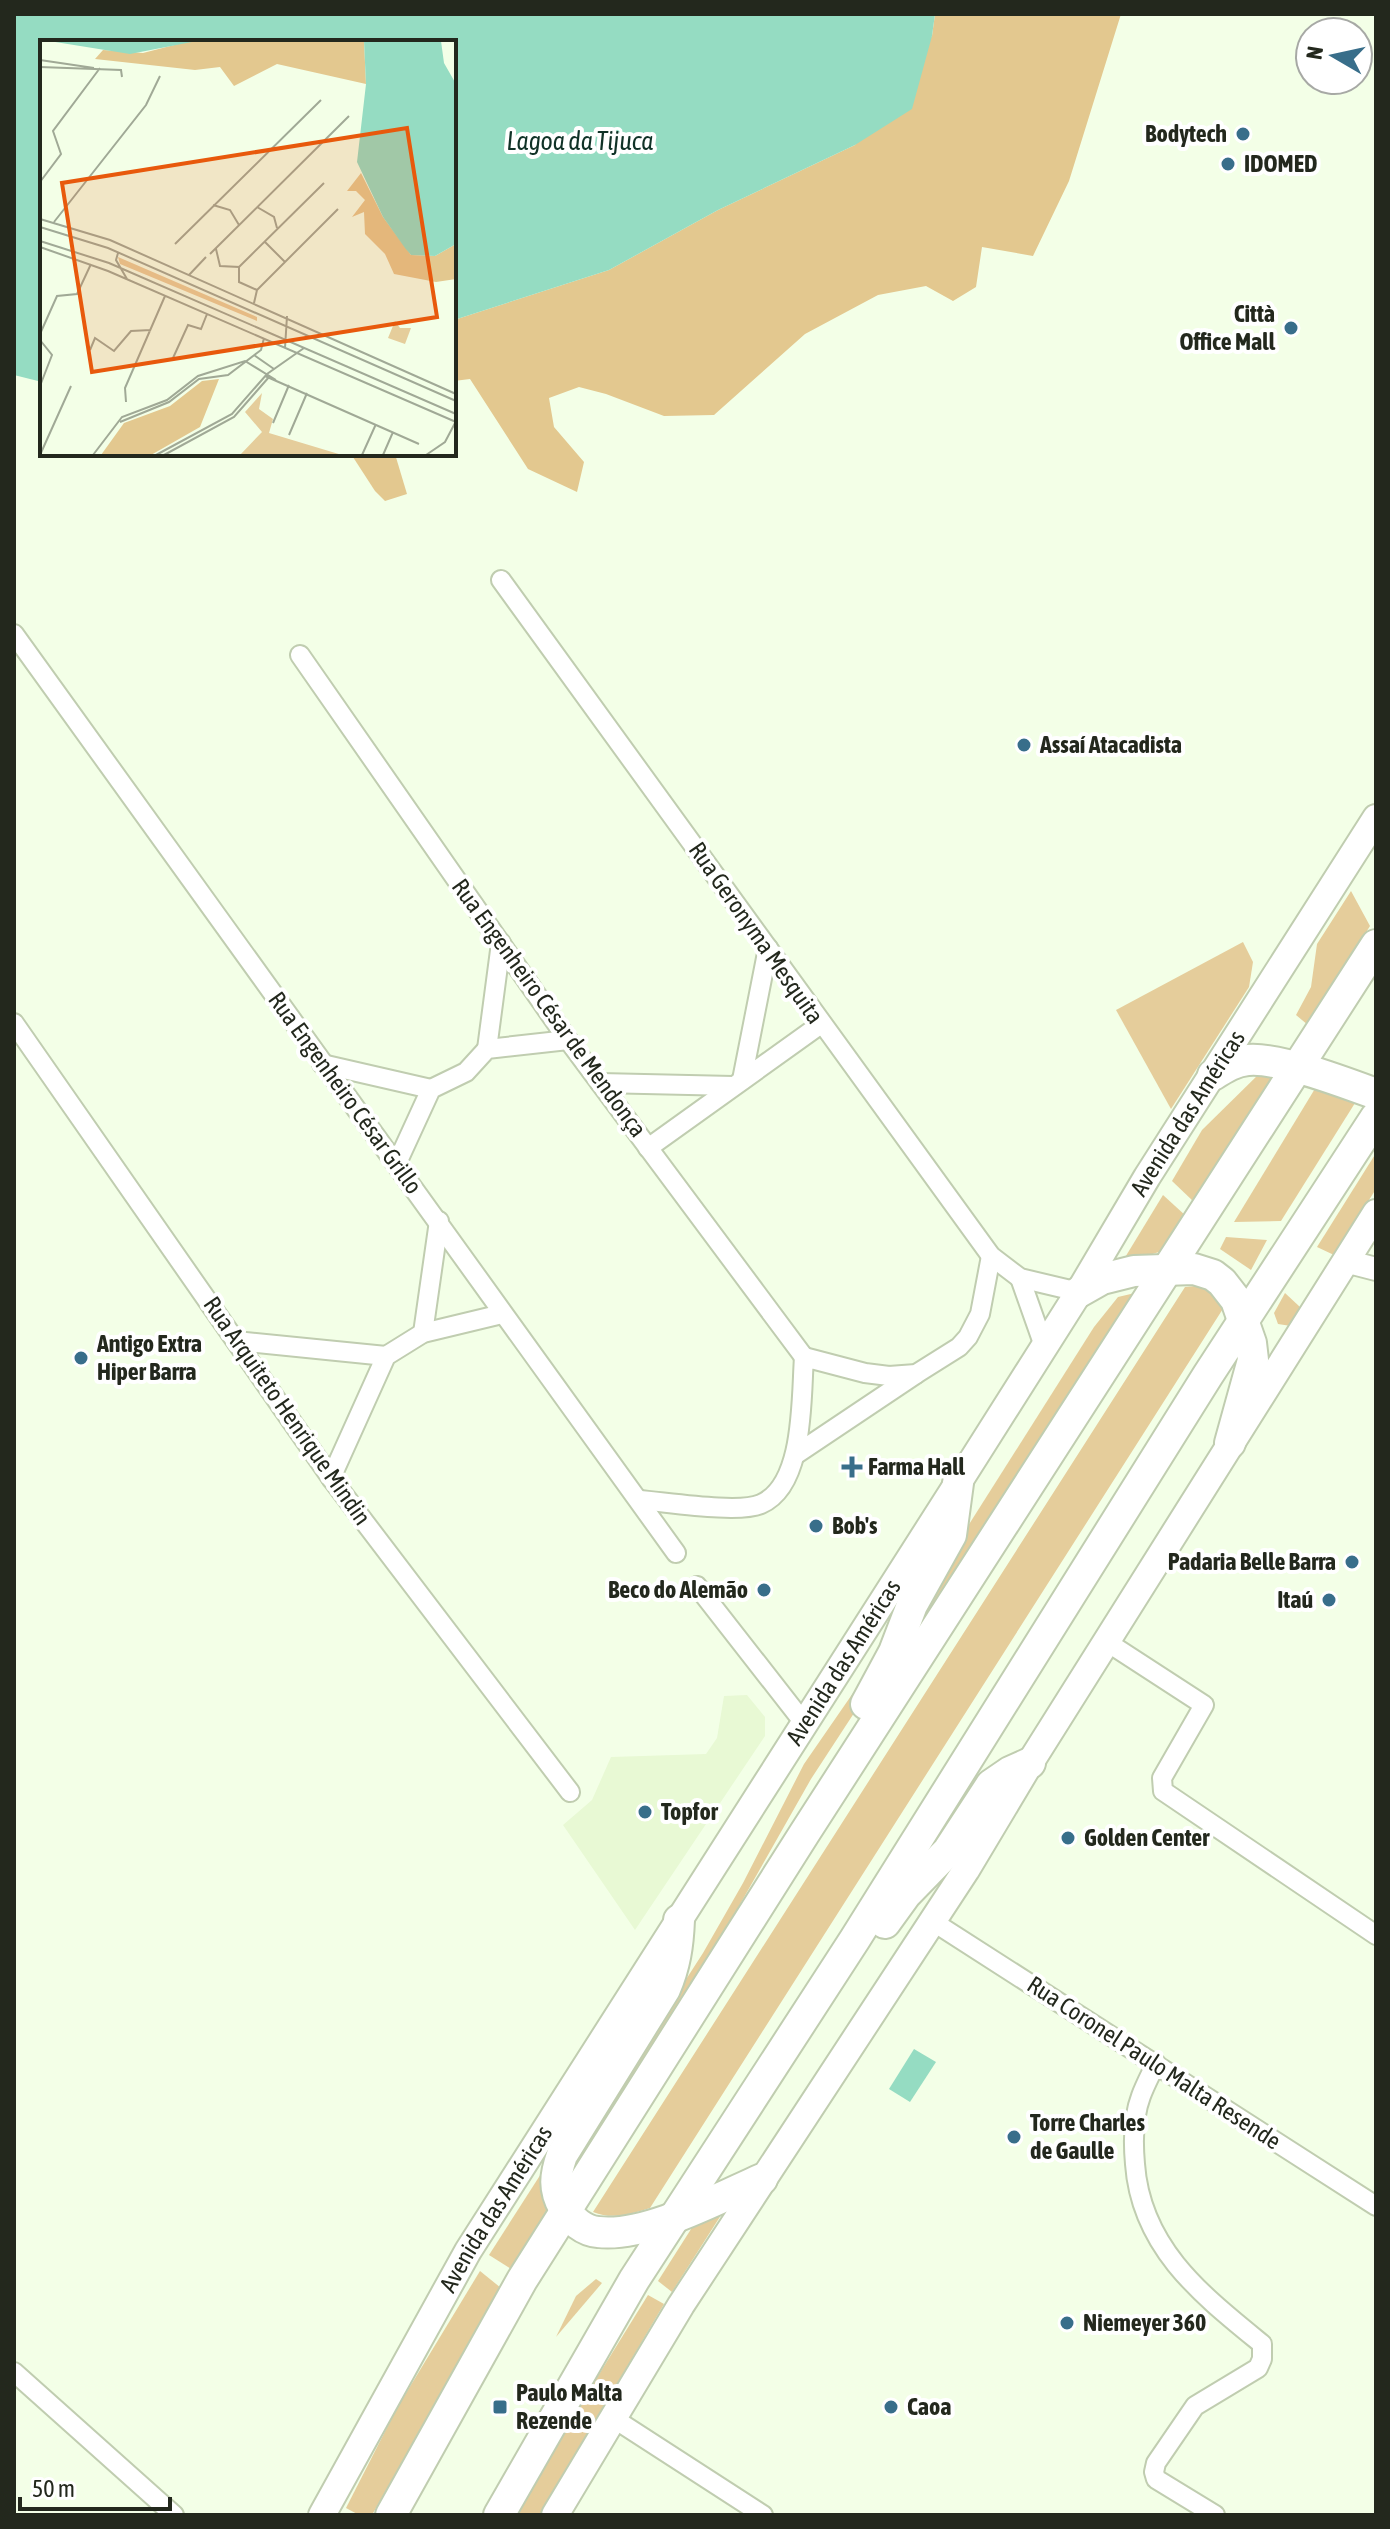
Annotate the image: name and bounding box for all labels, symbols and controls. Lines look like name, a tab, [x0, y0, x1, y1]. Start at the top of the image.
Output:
north arrow	[1294, 16, 1374, 96]
inset map	[40, 40, 456, 456]
text: N	[1300, 44, 1328, 61]
place label: Bodytech	[1145, 120, 1227, 147]
marker: Bodytech	[1234, 125, 1252, 143]
water label: Lagoa da Tijuca	[507, 126, 653, 156]
place label: IDOMED	[1244, 150, 1317, 177]
marker: IDOMED	[1219, 155, 1237, 173]
place label: Città Office Mall	[1179, 300, 1276, 355]
marker: Città Office Mall	[1282, 319, 1300, 337]
place label: Assaí Atacadista	[1039, 731, 1182, 758]
marker: Assaí Atacadista	[1015, 736, 1033, 754]
street label: Rua Geronyma Mesquita	[684, 837, 829, 1029]
street label: Rua Engenheiro César de Mendonça	[447, 873, 652, 1142]
street label: Rua Engenheiro César Grillo	[263, 987, 428, 1199]
street label: Avenida das Américas	[1125, 1025, 1250, 1201]
street label: Rua Arquiteto Henrique Mindin	[198, 1291, 377, 1530]
place label: Antigo Extra Hiper Barra	[96, 1330, 202, 1385]
marker: Antigo Extra Hiper Barra	[72, 1349, 90, 1367]
place label: Farma Hall	[868, 1453, 966, 1480]
marker: Farma Hall	[843, 1458, 861, 1476]
place label: Bob's	[832, 1512, 878, 1539]
marker: Bob's	[807, 1517, 825, 1535]
place label: Padaria Belle Barra	[1168, 1548, 1336, 1575]
marker: Padaria Belle Barra	[1343, 1553, 1361, 1571]
street label: Avenida das Américas	[780, 1574, 906, 1750]
place label: Beco do Alemão	[608, 1576, 748, 1603]
marker: Beco do Alemão	[755, 1581, 773, 1599]
place label: Itaú	[1277, 1586, 1313, 1613]
marker: Itaú	[1320, 1591, 1338, 1609]
place label: Topfor	[661, 1798, 719, 1825]
marker: Topfor	[636, 1803, 654, 1821]
place label: Golden Center	[1084, 1824, 1210, 1851]
marker: Golden Center	[1059, 1829, 1077, 1847]
street label: Rua Coronel Paulo Malta Resende	[1023, 1971, 1286, 2155]
place label: Torre Charles de Gaulle	[1030, 2109, 1145, 2164]
street label: Avenida das Américas	[434, 2121, 557, 2297]
marker: Torre Charles de Gaulle	[1005, 2128, 1023, 2146]
place label: Niemeyer 360	[1083, 2309, 1206, 2336]
marker: Niemeyer 360	[1058, 2314, 1076, 2332]
place label: Paulo Malta Rezende	[516, 2379, 622, 2434]
place label: Caoa	[907, 2393, 951, 2420]
marker: Paulo Malta Rezende	[491, 2398, 509, 2416]
marker: Caoa	[882, 2398, 900, 2416]
scale bar	[20, 2461, 170, 2511]
text: 50 m	[32, 2475, 75, 2502]

